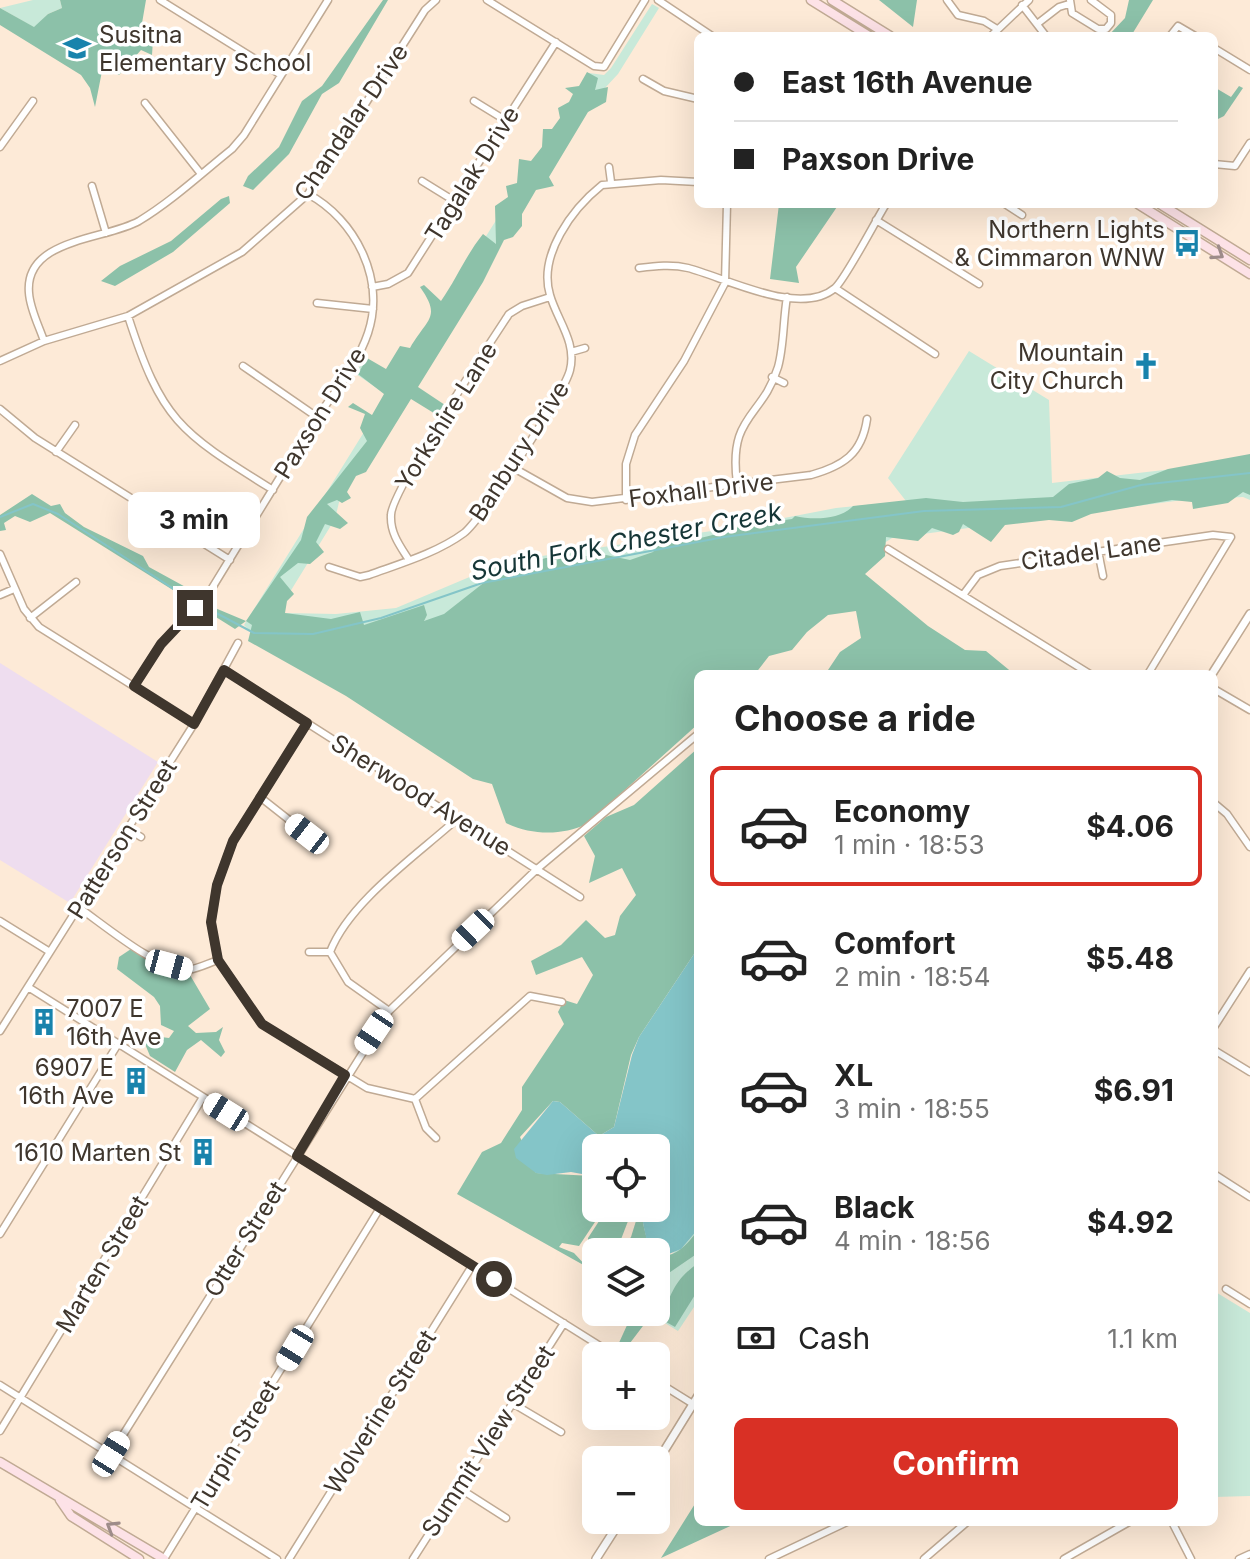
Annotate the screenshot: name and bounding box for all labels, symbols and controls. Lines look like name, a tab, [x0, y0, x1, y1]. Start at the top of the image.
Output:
place label: Susitna Elementary School	[99, 20, 311, 77]
school or university icon: Susitna Elementary School	[62, 33, 92, 63]
street label: Chandalar Drive	[288, 38, 414, 206]
text: East 16th Avenue	[782, 64, 1033, 100]
street label: Tagalak Drive	[419, 101, 525, 247]
text: Paxson Drive	[782, 141, 974, 177]
place label: Northern Lights & Cimmaron WNW	[955, 215, 1165, 272]
bus stop icon: Northern Lights & Cimmaron WNW	[1172, 228, 1202, 258]
one-way arrow	[1209, 244, 1224, 259]
street label: Yorkshire Lane	[389, 337, 503, 495]
place label: Mountain City Church	[990, 338, 1124, 395]
street label: Paxson Drive	[268, 342, 372, 484]
church icon: Mountain City Church	[1131, 351, 1161, 381]
street label: Banbury Drive	[463, 375, 575, 527]
street label: Foxhall Drive	[627, 467, 775, 513]
callout: 3 min	[129, 492, 261, 548]
water label: South Fork Chester Creek	[468, 495, 785, 586]
text: 3 min	[159, 504, 229, 535]
street label: Citadel Lane	[1019, 528, 1163, 576]
route end	[177, 590, 213, 626]
text: Choose a ride	[734, 696, 976, 740]
street label: Sherwood Avenue	[326, 728, 516, 862]
street label: Patterson Street	[61, 754, 183, 924]
icon: car	[738, 790, 810, 862]
text: Economy	[834, 793, 970, 829]
text: $4.06	[1086, 808, 1174, 844]
car	[281, 810, 333, 858]
text: 1 min · 18:53	[834, 829, 984, 860]
car	[447, 905, 499, 955]
icon: car	[738, 922, 810, 994]
text: Comfort	[834, 925, 955, 961]
text: $5.48	[1086, 940, 1174, 976]
car	[143, 947, 195, 983]
text: 2 min · 18:54	[834, 961, 990, 992]
place label: 7007 E 16th Ave	[66, 994, 161, 1051]
car	[351, 1005, 397, 1059]
building icon: 7007 E 16th Ave	[29, 1007, 59, 1037]
place label: 6907 E 16th Ave	[19, 1053, 114, 1110]
icon: car	[738, 1054, 810, 1126]
text: XL	[834, 1057, 873, 1093]
building icon: 6907 E 16th Ave	[121, 1066, 151, 1096]
text: $6.91	[1094, 1072, 1174, 1108]
car	[199, 1089, 253, 1135]
text: 3 min · 18:55	[834, 1093, 990, 1124]
map controls	[582, 1134, 670, 1534]
button: locate	[582, 1134, 670, 1222]
building icon: 1610 Marten St	[188, 1137, 218, 1167]
place label: 1610 Marten St	[14, 1138, 181, 1167]
street label: Otter Street	[198, 1176, 292, 1302]
icon: car	[738, 1186, 810, 1258]
text: Black	[834, 1189, 914, 1225]
street label: Marten Street	[50, 1190, 154, 1338]
text: $4.92	[1087, 1204, 1174, 1240]
text: 4 min · 18:56	[834, 1225, 991, 1256]
button: layers	[582, 1238, 670, 1326]
route start	[476, 1261, 512, 1297]
icon: cash	[734, 1316, 778, 1360]
text: Cash	[798, 1320, 870, 1356]
car	[272, 1321, 318, 1375]
text: 1.1 km	[1107, 1323, 1178, 1354]
street label: Wolverine Street	[318, 1325, 442, 1499]
street label: Summit View Street	[415, 1340, 561, 1542]
button: +	[582, 1342, 670, 1430]
street label: Turpin Street	[185, 1375, 285, 1515]
button: Confirm	[734, 1418, 1178, 1510]
car	[88, 1427, 134, 1481]
button: −	[582, 1446, 670, 1534]
one-way arrow	[106, 1522, 121, 1537]

